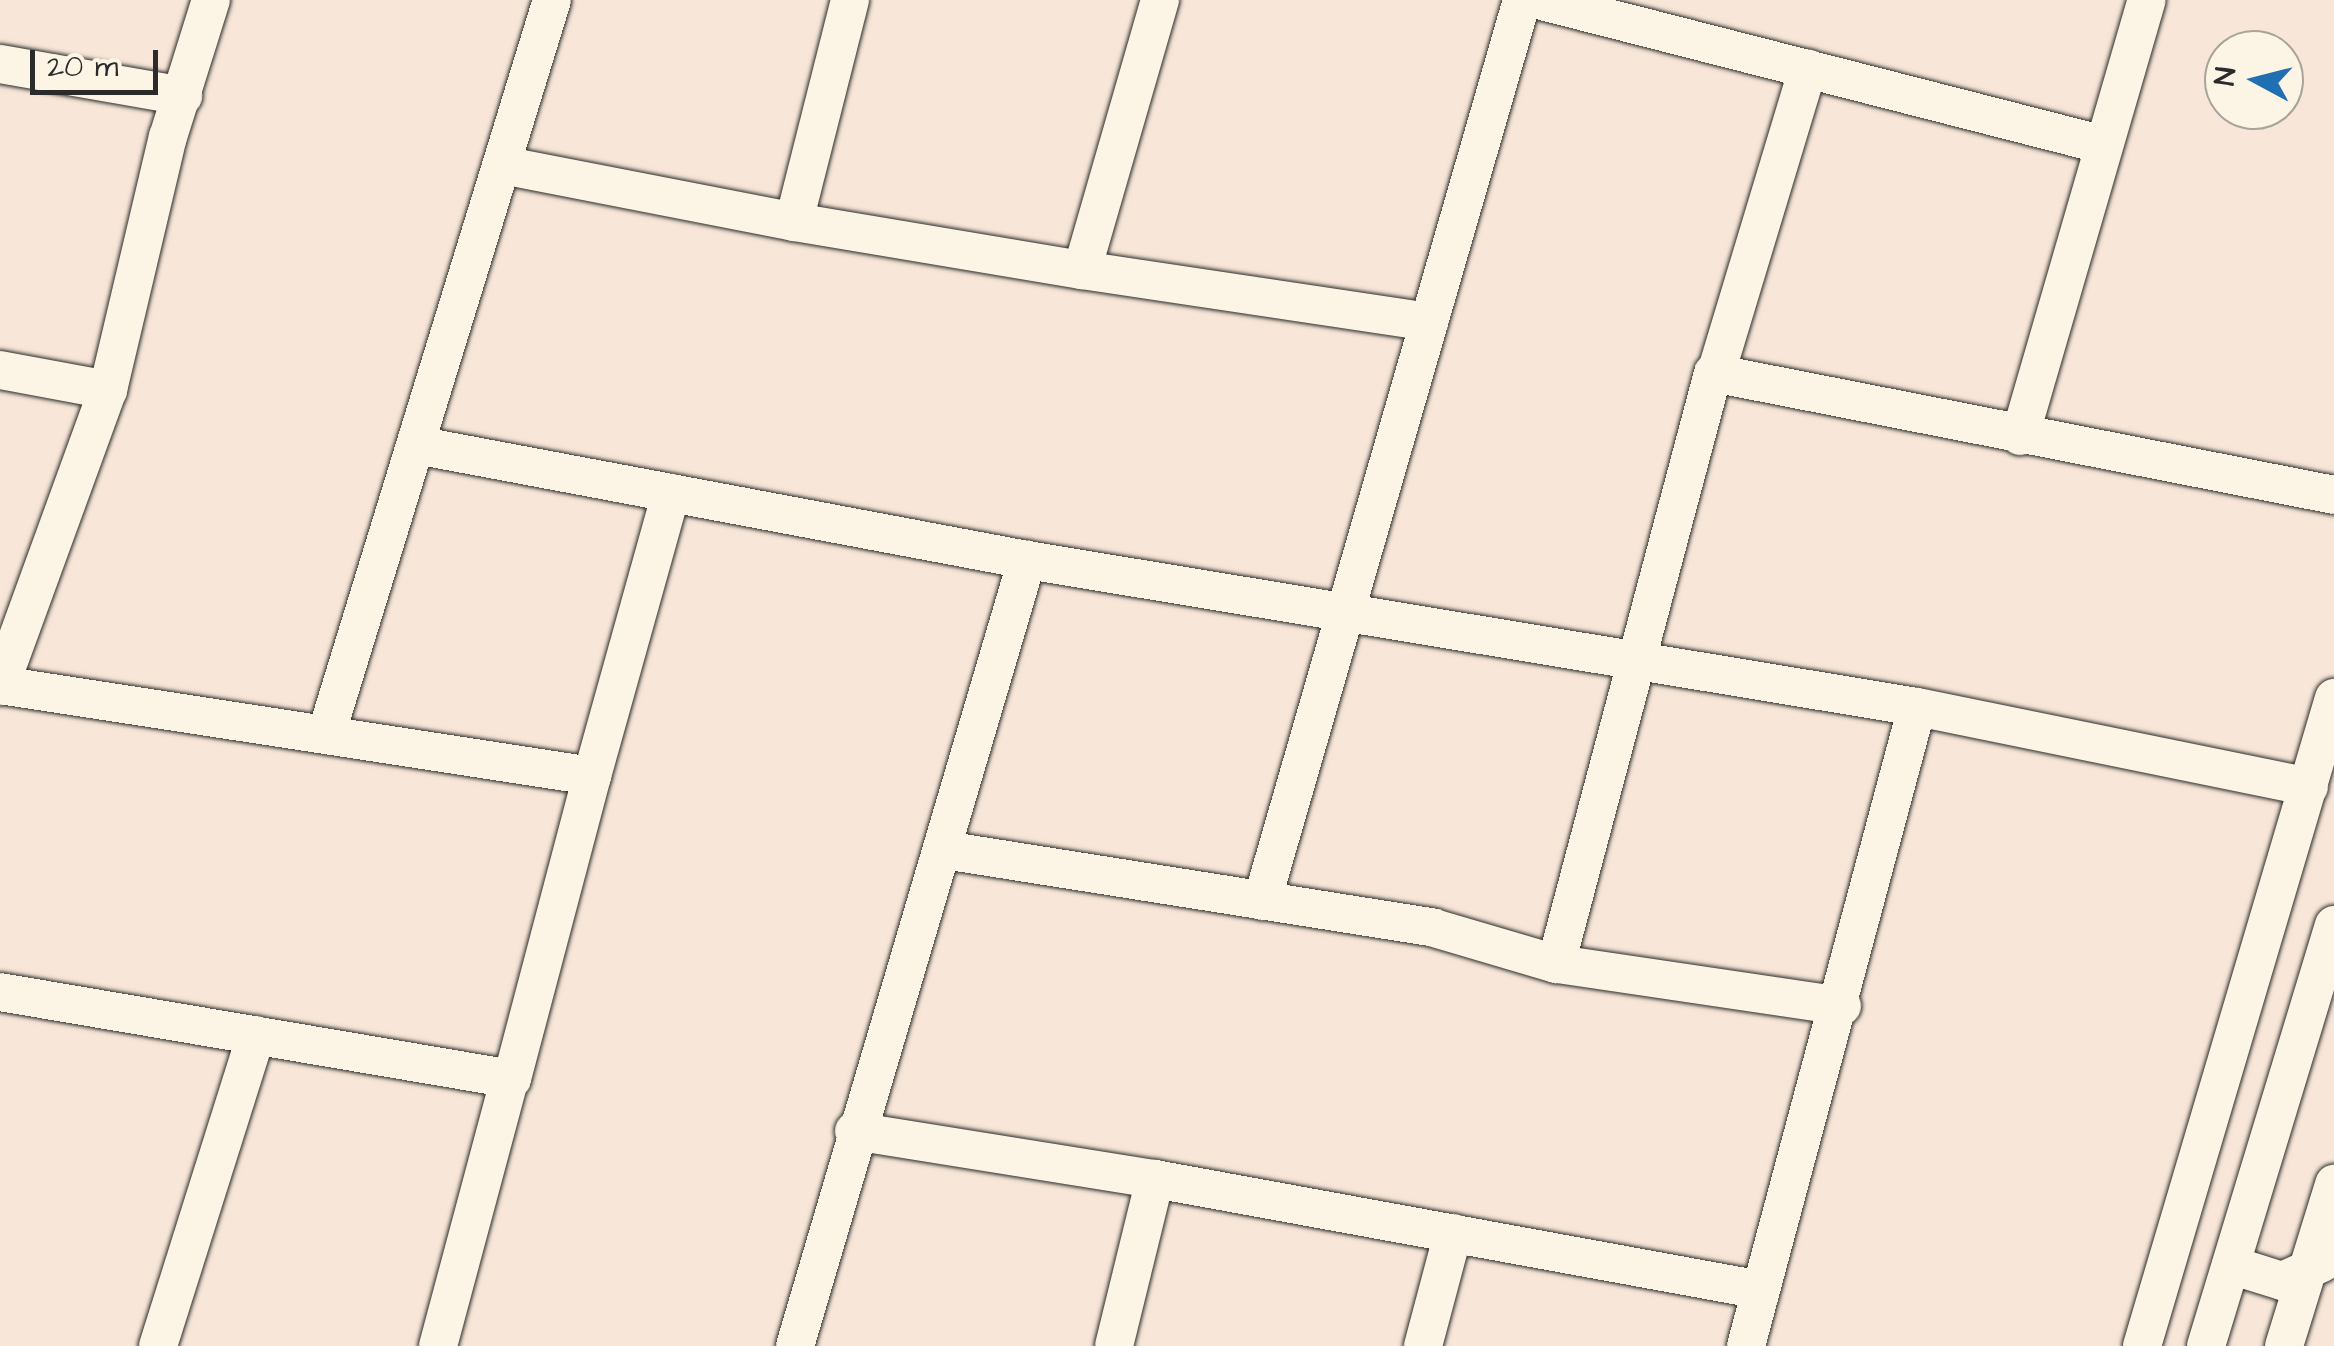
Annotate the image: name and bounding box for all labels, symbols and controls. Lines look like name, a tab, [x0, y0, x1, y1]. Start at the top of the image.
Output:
scale bar	[35, 30, 162, 92]
north arrow	[2204, 30, 2304, 130]
text: 20 m	[47, 46, 118, 88]
text: N	[2205, 65, 2246, 88]

